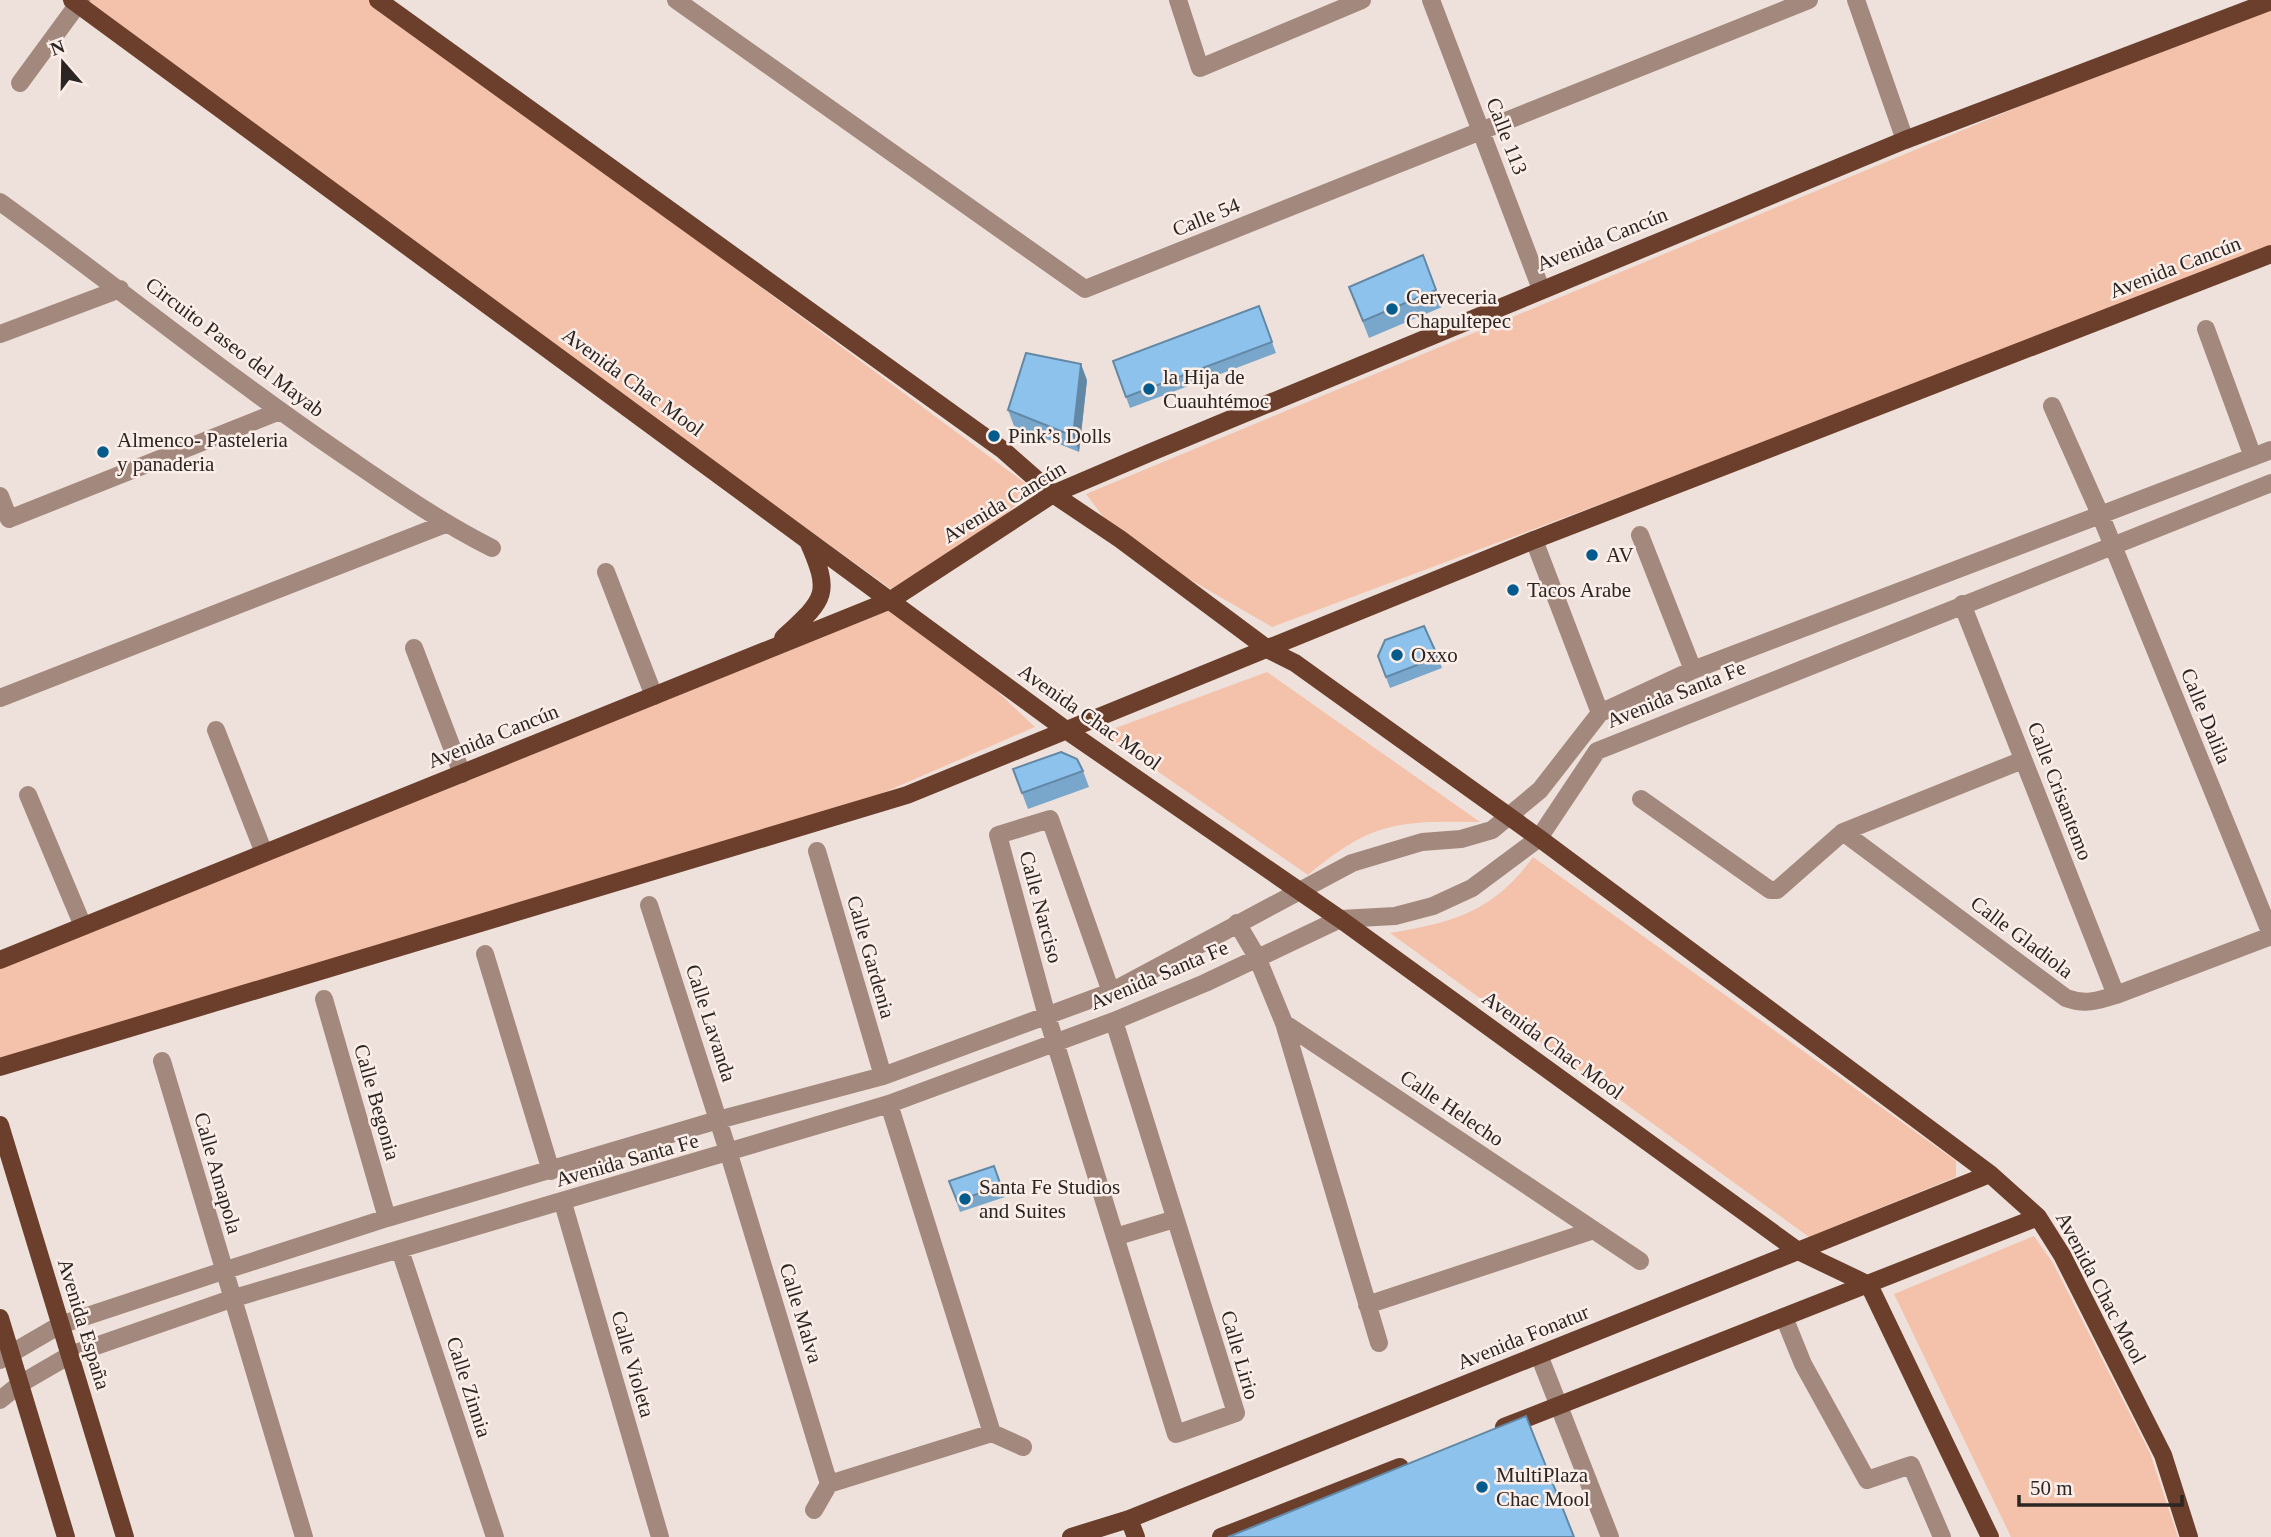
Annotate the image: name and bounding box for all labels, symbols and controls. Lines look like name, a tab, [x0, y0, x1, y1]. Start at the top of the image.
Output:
north arrow	[28, 28, 98, 98]
text: N	[47, 35, 68, 60]
street label: Calle 113	[1481, 94, 1533, 178]
street label: Calle 54	[1169, 192, 1244, 241]
street label: Avenida Cancún	[1533, 202, 1671, 276]
street label: Avenida Cancún	[2106, 231, 2245, 303]
street label: Circuito Paseo del Mayab	[141, 272, 329, 422]
place label: Cerveceria Chapultepec	[1406, 285, 1511, 333]
marker: Cerveceria Chapultepec	[1384, 301, 1400, 317]
street label: Avenida Chac Mool	[558, 323, 708, 441]
place label: la Hija de Cuauhtémoc	[1163, 365, 1269, 413]
marker: la Hija de Cuauhtémoc	[1141, 381, 1157, 397]
place label: Pink’s Dolls	[1008, 424, 1111, 448]
place label: Almenco- Pasteleria y panaderia	[117, 428, 289, 476]
marker: Pink’s Dolls	[986, 428, 1002, 444]
marker: Almenco- Pasteleria y panaderia	[95, 444, 111, 460]
street label: Avenida Cancún	[938, 456, 1070, 548]
place label: AV	[1606, 543, 1634, 567]
marker: AV	[1584, 547, 1600, 563]
place label: Tacos Arabe	[1527, 578, 1631, 602]
marker: Tacos Arabe	[1505, 582, 1521, 598]
place label: Oxxo	[1411, 643, 1458, 667]
marker: Oxxo	[1389, 647, 1405, 663]
street label: Avenida Santa Fe	[1603, 655, 1749, 733]
street label: Avenida Chac Mool	[1014, 659, 1166, 775]
street label: Calle Dalila	[2176, 665, 2236, 768]
street label: Avenida Cancún	[424, 699, 562, 773]
street label: Calle Crisantemo	[2023, 718, 2097, 864]
street label: Calle Narciso	[1015, 848, 1067, 966]
street label: Calle Gladiola	[1966, 891, 2078, 984]
street label: Calle Gardenia	[842, 893, 900, 1022]
street label: Avenida Santa Fe	[1086, 935, 1232, 1015]
street label: Calle Lavanda	[681, 961, 741, 1085]
street label: Avenida Chac Mool	[1478, 986, 1628, 1104]
street label: Calle Begonia	[349, 1041, 405, 1163]
street label: Calle Helecho	[1396, 1065, 1508, 1151]
street label: Calle Amapola	[189, 1109, 247, 1237]
street label: Avenida Santa Fe	[553, 1128, 701, 1192]
place label: Santa Fe Studios and Suites	[979, 1175, 1120, 1223]
marker: Santa Fe Studios and Suites	[957, 1191, 973, 1207]
street label: Avenida Chac Mool	[2051, 1208, 2151, 1368]
street label: Avenida España	[53, 1256, 115, 1393]
street label: Calle Malva	[774, 1260, 828, 1367]
street label: Avenida Fonatur	[1454, 1300, 1592, 1374]
street label: Calle Violeta	[606, 1308, 660, 1421]
street label: Calle Lirio	[1216, 1308, 1264, 1402]
street label: Calle Zinnia	[441, 1334, 497, 1441]
place label: MultiPlaza Chac Mool	[1496, 1463, 1590, 1511]
scale bar	[2019, 1464, 2182, 1508]
text: 50 m	[2030, 1476, 2073, 1500]
marker: MultiPlaza Chac Mool	[1474, 1479, 1490, 1495]

